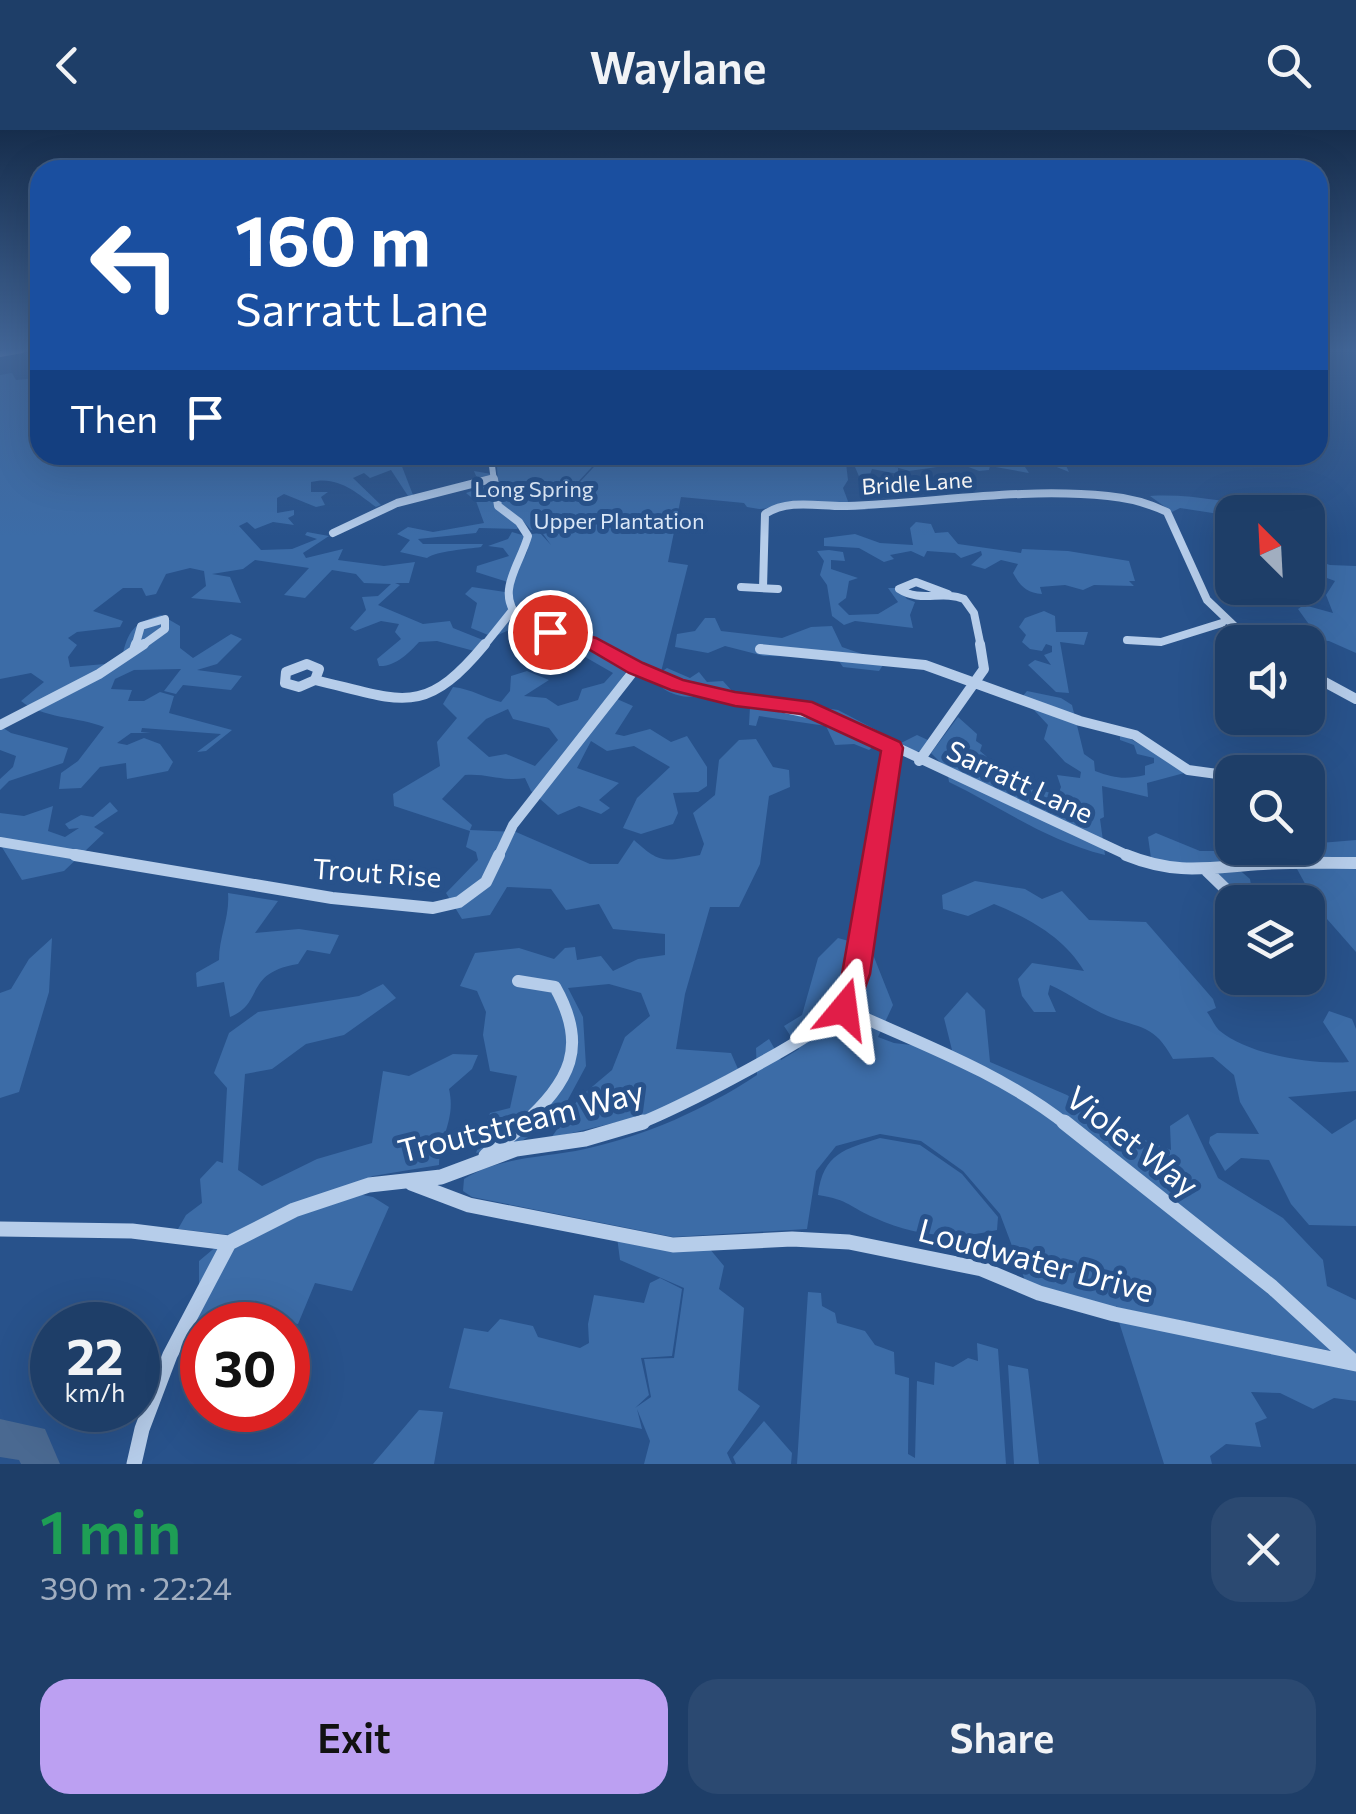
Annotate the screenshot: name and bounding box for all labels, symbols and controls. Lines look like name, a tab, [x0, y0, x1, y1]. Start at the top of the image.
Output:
icon: back	[40, 38, 95, 93]
text: Waylane	[589, 38, 767, 93]
icon: search	[1261, 38, 1316, 93]
text: 160 m	[235, 195, 431, 280]
icon: left	[70, 200, 200, 330]
text: Sarratt Lane	[235, 280, 488, 335]
icon: arrive	[178, 390, 233, 445]
text: Then	[70, 394, 158, 441]
street label: Bridle Lane	[861, 465, 973, 500]
park label: Long Spring	[474, 475, 594, 502]
north arrow	[1215, 495, 1325, 605]
map controls	[1215, 495, 1325, 995]
park label: Upper Plantation	[533, 507, 705, 534]
pin	[508, 590, 593, 675]
icon: arrive	[523, 605, 578, 660]
button: sound	[1215, 625, 1325, 735]
street label: Sarratt Lane	[942, 732, 1099, 830]
button: search	[1215, 755, 1325, 865]
street label: Trout Rise	[312, 851, 443, 893]
button: layers	[1215, 885, 1325, 995]
position arrow	[792, 957, 896, 1061]
street label: Troutstream Way	[394, 1070, 647, 1170]
street label: Violet Way	[1059, 1076, 1207, 1205]
street label: Loudwater Drive	[915, 1208, 1158, 1310]
speed limit sign: 30	[180, 1302, 310, 1432]
text: 22	[67, 1324, 123, 1385]
text: km/h	[65, 1377, 125, 1407]
text: 1 min	[40, 1493, 181, 1566]
button: close	[1211, 1497, 1316, 1602]
text: 390 m · 22:24	[40, 1567, 232, 1607]
button: Exit	[40, 1679, 668, 1794]
button: Share	[688, 1679, 1316, 1794]

